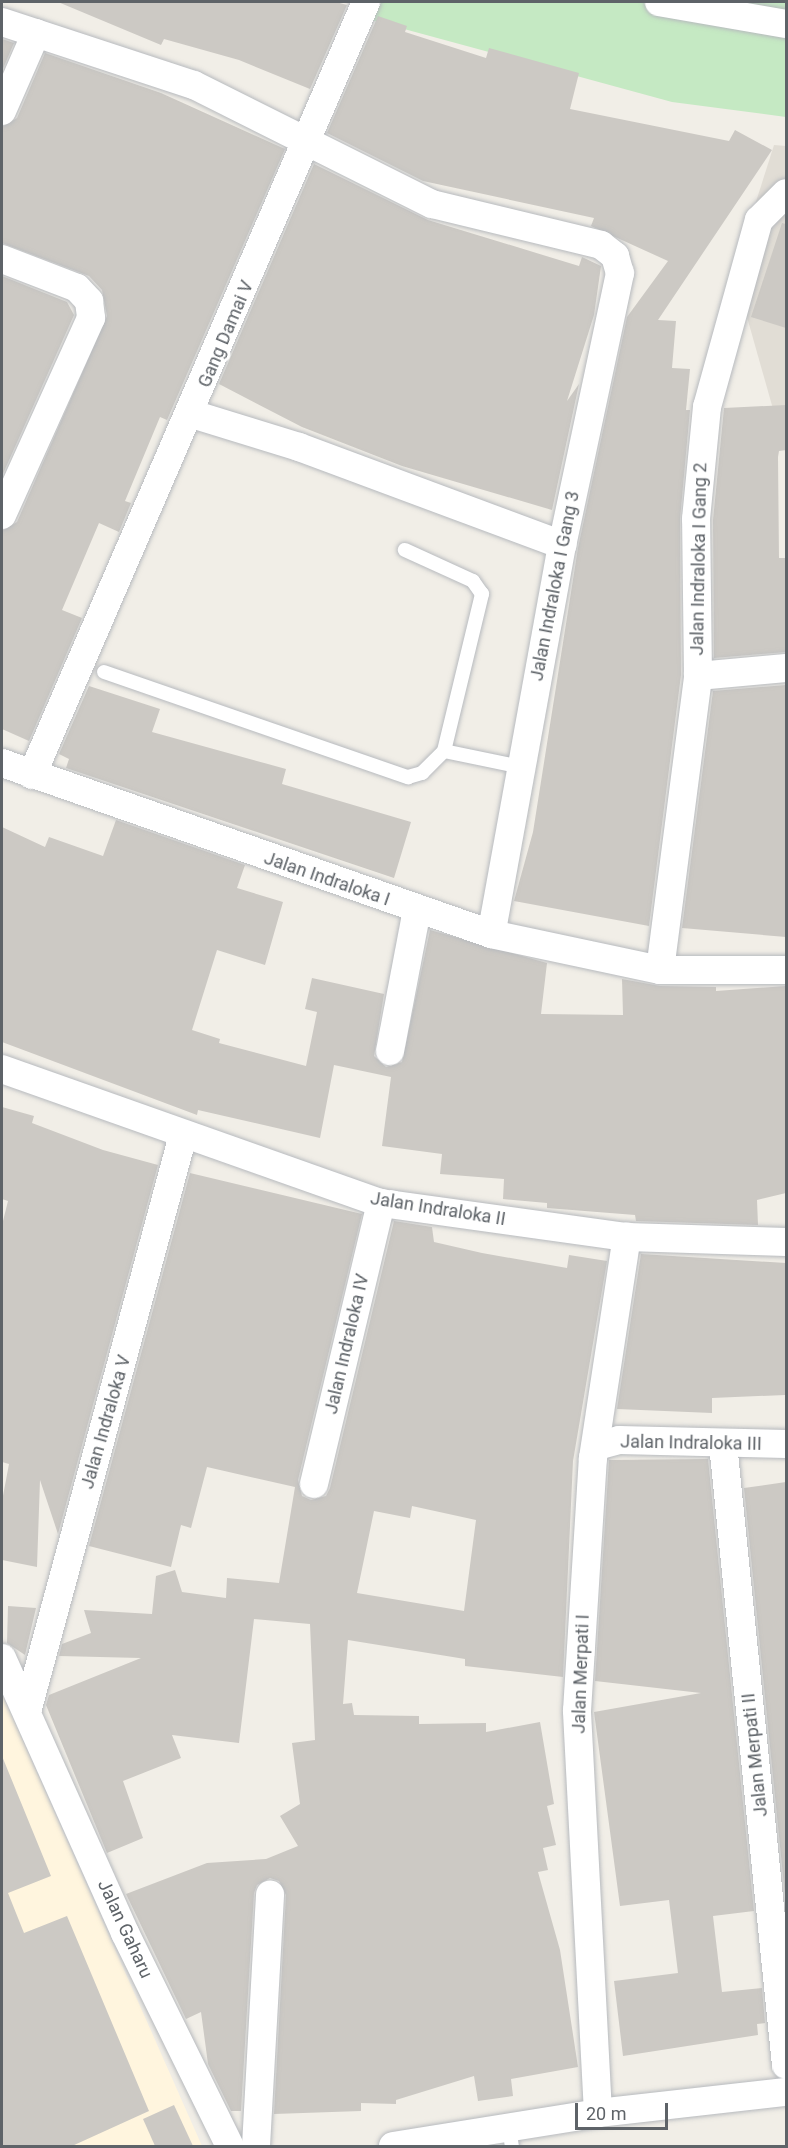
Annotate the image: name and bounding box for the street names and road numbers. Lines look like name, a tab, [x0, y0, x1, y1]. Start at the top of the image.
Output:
street label: Gang Damai V	[194, 277, 258, 391]
street label: Jalan Indraloka I Gang 2	[687, 462, 711, 656]
street label: Jalan Indraloka I Gang 3	[526, 489, 584, 683]
street label: Jalan Indraloka I	[261, 847, 393, 911]
street label: Jalan Indraloka II	[369, 1188, 507, 1230]
street label: Jalan Indraloka IV	[320, 1272, 374, 1416]
street label: Jalan Indraloka V	[77, 1353, 135, 1491]
street label: Jalan Indraloka III	[620, 1431, 762, 1455]
street label: Jalan Merpati I	[568, 1614, 594, 1734]
street label: Jalan Merpati II	[738, 1692, 772, 1818]
street label: Jalan Gaharu	[93, 1876, 157, 1982]

